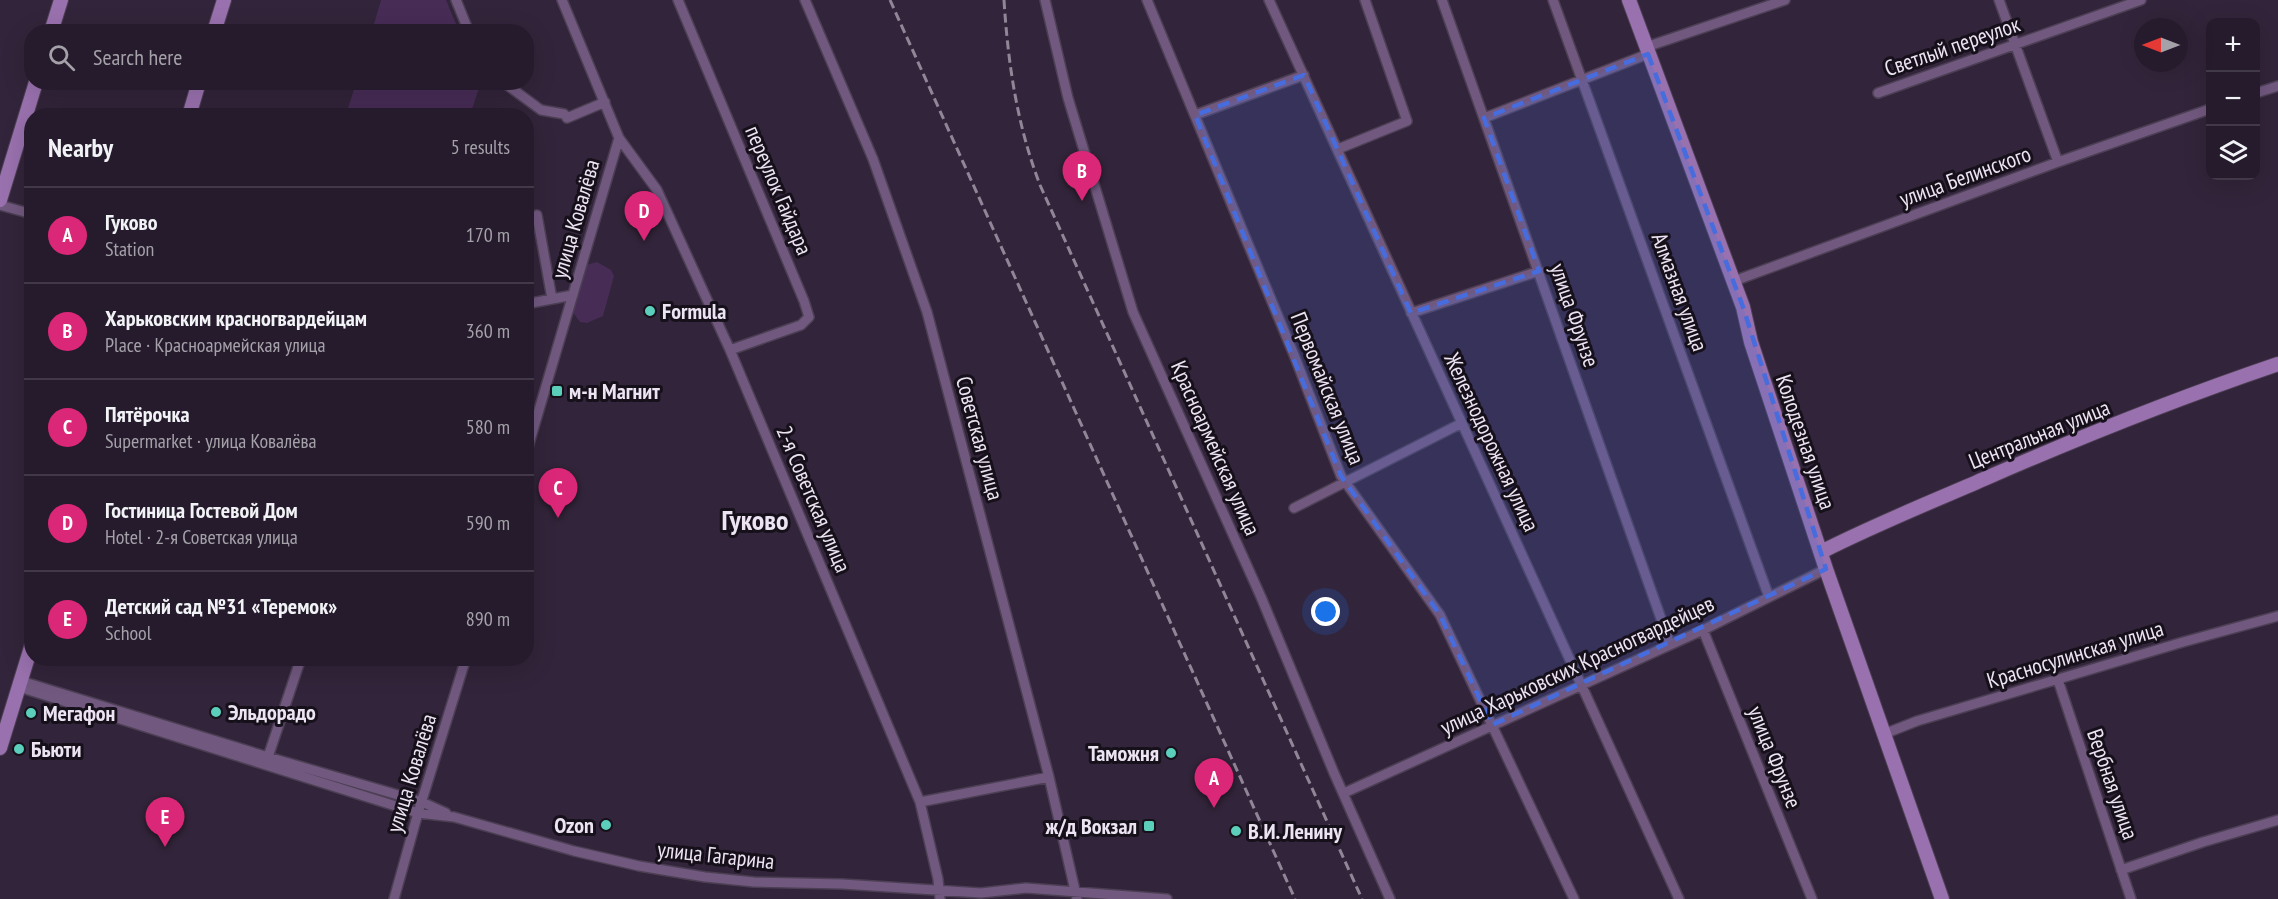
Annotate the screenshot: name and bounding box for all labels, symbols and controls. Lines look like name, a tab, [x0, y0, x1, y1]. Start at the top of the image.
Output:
street label: Светлый переулок	[1880, 10, 2024, 82]
north arrow	[2134, 18, 2188, 72]
map controls	[2206, 18, 2260, 180]
button: +	[2206, 18, 2260, 72]
search box	[24, 24, 534, 90]
icon: search	[45, 41, 78, 74]
text: Search here	[93, 43, 182, 71]
button: −	[2206, 72, 2260, 126]
street label: переулок Гайдара	[739, 121, 819, 259]
button: layers	[2206, 126, 2260, 180]
text: Nearby	[48, 131, 113, 164]
text: 5 results	[451, 134, 510, 160]
street label: улица Белинского	[1895, 139, 2035, 213]
pin: B	[1062, 152, 1102, 201]
street label: улица Ковалёва	[545, 156, 605, 282]
pin: D	[624, 192, 664, 241]
text: Гуково	[105, 208, 158, 236]
text: A	[62, 222, 73, 248]
text: 170 m	[466, 222, 510, 248]
street label: Алмазная улица	[1646, 229, 1714, 355]
text: Station	[105, 236, 154, 262]
street label: улица Фрунзе	[1544, 260, 1606, 370]
place label: Formula	[662, 297, 726, 325]
text: Харьковским красногвардейцам	[105, 304, 367, 332]
marker: Formula	[643, 304, 657, 318]
street label: Первомайская улица	[1285, 308, 1371, 468]
text: B	[63, 318, 72, 344]
text: 360 m	[466, 318, 510, 344]
text: Place · Красноармейская улица	[105, 332, 325, 358]
street label: Железнодорожная улица	[1438, 347, 1546, 536]
street label: Красноармейская улица	[1165, 356, 1267, 540]
street label: Колодезная улица	[1770, 371, 1842, 513]
street label: Советская улица	[950, 373, 1010, 503]
place label: м-н Магнит	[569, 377, 660, 405]
marker: м-н Магнит	[550, 384, 564, 398]
street label: Центральная улица	[1964, 393, 2114, 475]
text: Пятёрочка	[105, 400, 190, 428]
text: C	[63, 414, 72, 440]
text: 580 m	[466, 414, 510, 440]
street label: 2-я Советская улица	[771, 421, 857, 577]
text: Supermarket · улица Ковалёва	[105, 428, 317, 454]
pin: C	[538, 468, 578, 518]
text: Гостиница Гостевой Дом	[105, 496, 298, 524]
district label: Гуково	[722, 501, 788, 538]
text: D	[62, 510, 73, 536]
text: 590 m	[466, 510, 510, 536]
text: Hotel · 2-я Советская улица	[105, 524, 298, 550]
street label: улица Харьковских Красногвардейцев	[1436, 589, 1719, 741]
text: Детский сад №31 «Теремок»	[105, 592, 337, 620]
your location	[1311, 597, 1340, 626]
text: E	[63, 606, 72, 632]
text: 890 m	[466, 606, 510, 632]
street label: Красносулинская улица	[1983, 614, 2167, 694]
text: School	[105, 620, 151, 646]
place label: Эльдорадо	[228, 698, 316, 726]
place label: Мегафон	[43, 699, 115, 727]
street label: улица Фрунзе	[1742, 702, 1808, 812]
marker: Эльдорадо	[209, 705, 223, 719]
marker: Мегафон	[24, 706, 38, 720]
street label: улица Ковалёва	[380, 710, 442, 836]
street label: Вербная улица	[2081, 725, 2145, 843]
place label: Бьюти	[31, 735, 81, 763]
place label: Таможня	[1088, 739, 1159, 767]
marker: Бьюти	[12, 742, 26, 756]
marker: Таможня	[1164, 746, 1178, 760]
pin: A	[1194, 758, 1234, 808]
pin: E	[146, 798, 184, 847]
place label: Ozon	[554, 811, 594, 839]
place label: ж/д Вокзал	[1045, 812, 1137, 840]
place label: В.И. Ленину	[1248, 817, 1343, 845]
marker: Ozon	[599, 818, 613, 832]
marker: ж/д Вокзал	[1142, 819, 1156, 833]
marker: В.И. Ленину	[1229, 824, 1243, 838]
street label: улица Гагарина	[656, 835, 776, 875]

